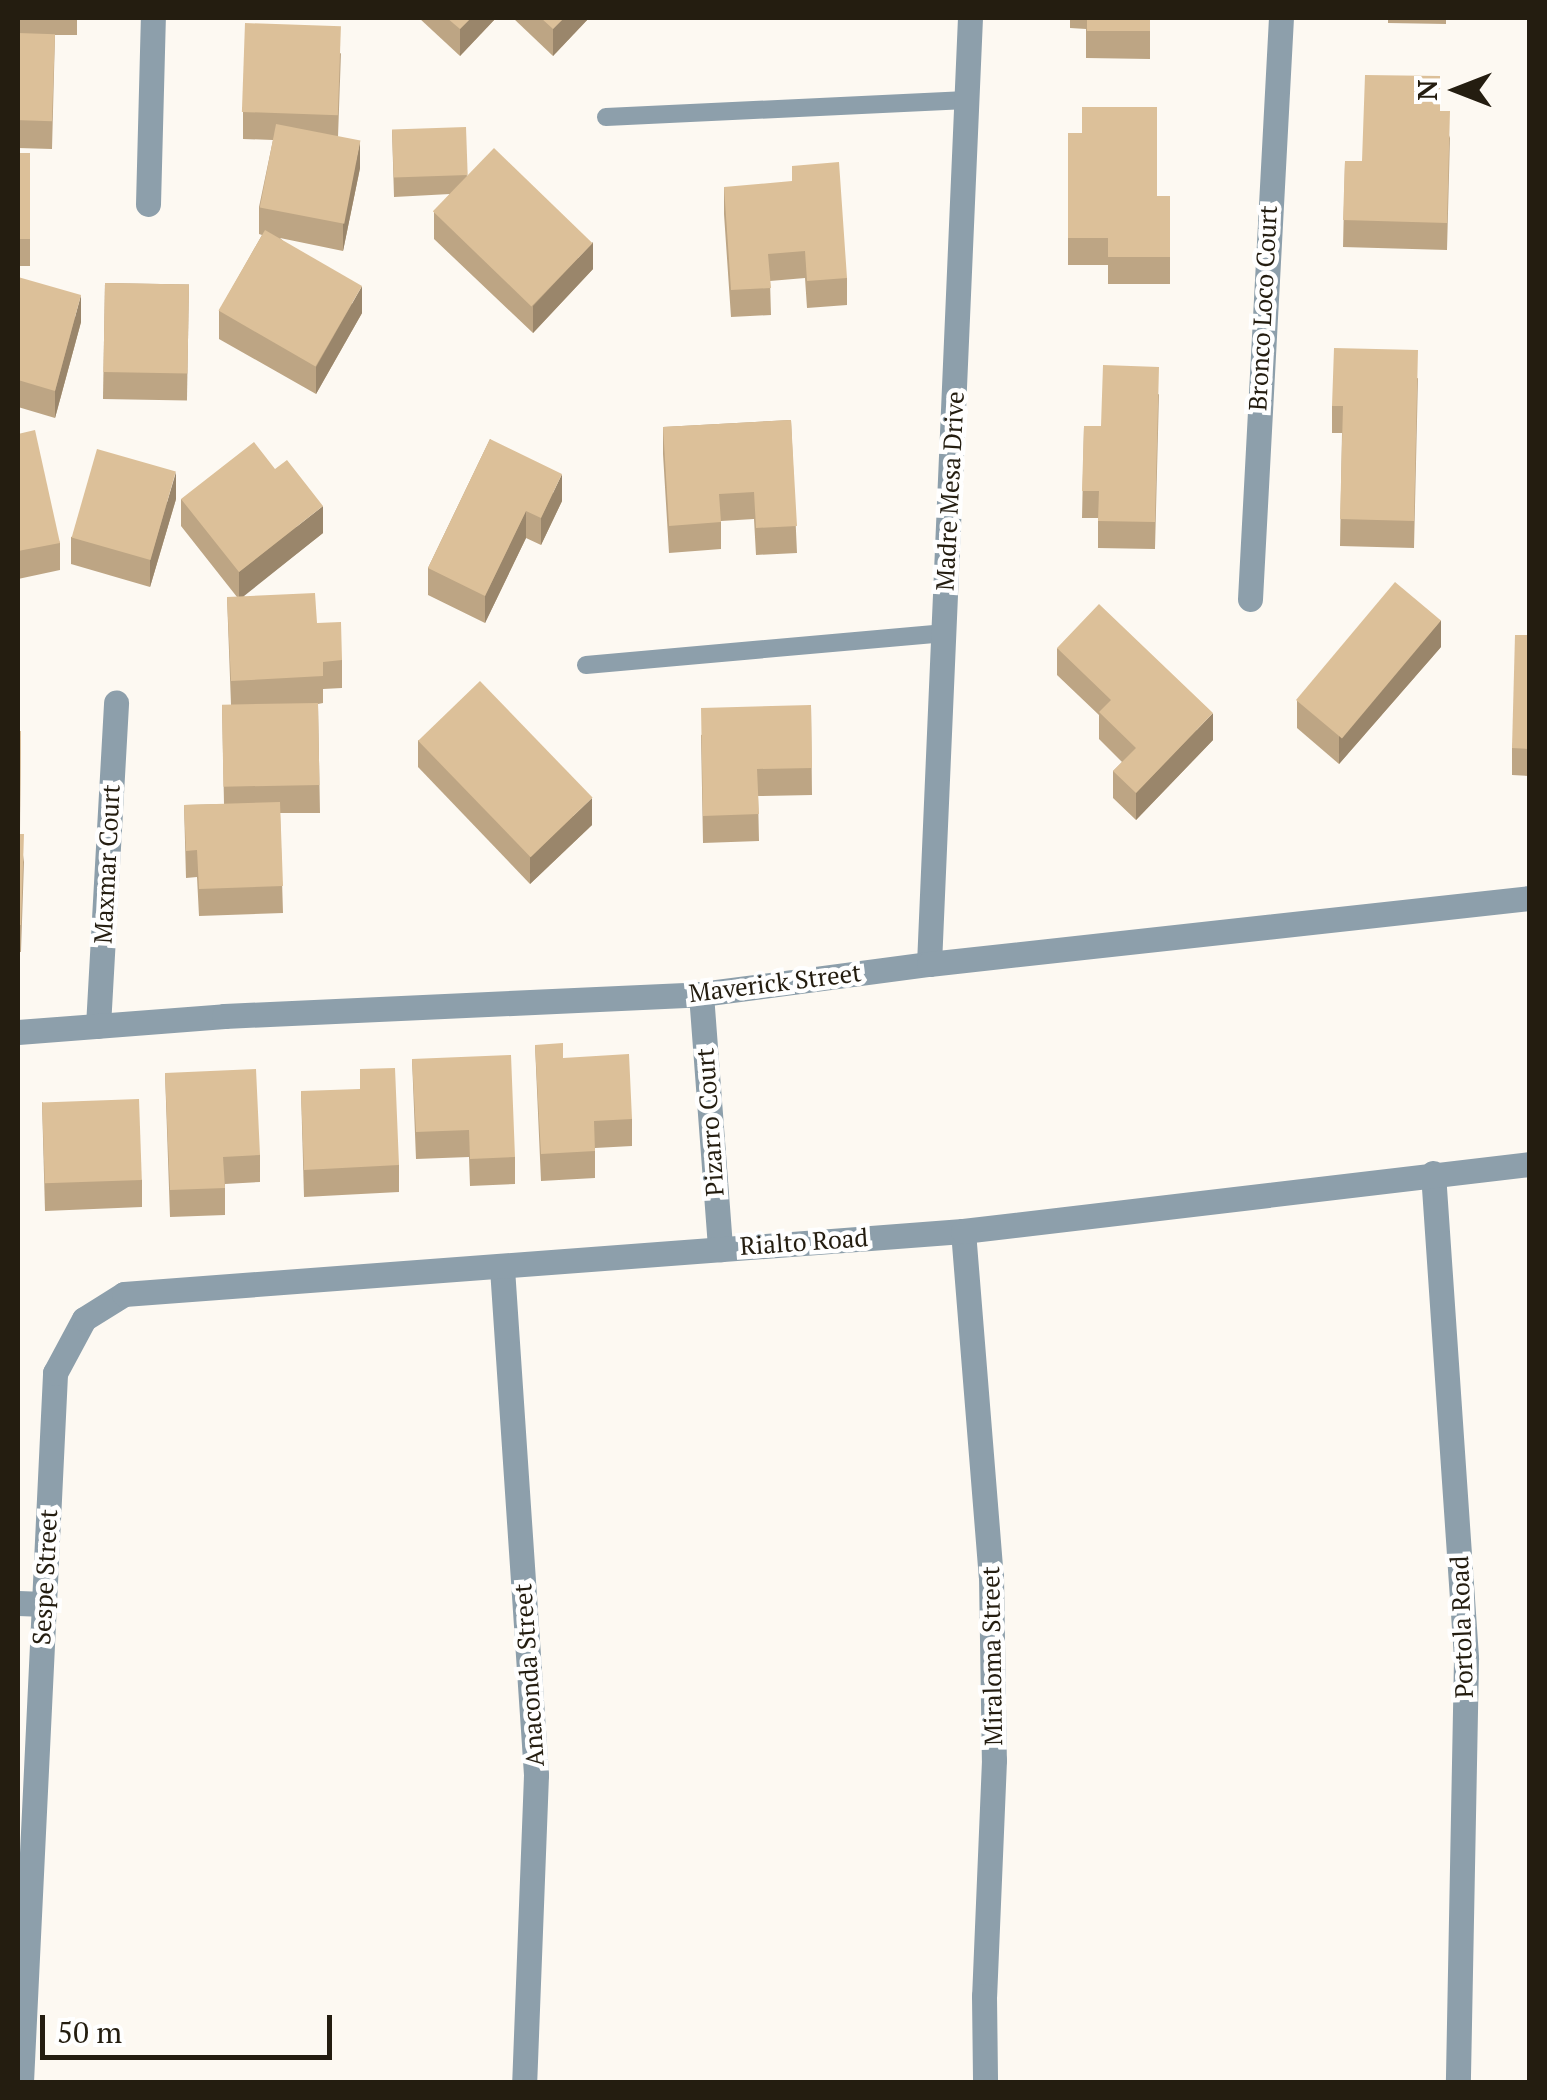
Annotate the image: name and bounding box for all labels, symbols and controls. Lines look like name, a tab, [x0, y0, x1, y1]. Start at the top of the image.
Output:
north arrow	[1407, 40, 1507, 140]
text: N	[1408, 79, 1445, 101]
street label: Bronco Loco Court	[1243, 204, 1283, 412]
street label: Madre Mesa Drive	[930, 390, 970, 592]
street label: Maxmar Court	[88, 783, 126, 945]
street label: Maverick Street	[687, 958, 863, 1008]
street label: Pizarro Court	[690, 1047, 730, 1197]
street label: Rialto Road	[739, 1223, 869, 1261]
street label: Sespe Street	[26, 1508, 64, 1646]
street label: Portola Road	[1445, 1555, 1479, 1699]
street label: Miraloma Street	[975, 1566, 1009, 1746]
street label: Anaconda Street	[508, 1582, 550, 1768]
scale bar	[45, 1995, 338, 2057]
text: 50 m	[57, 2012, 122, 2052]

